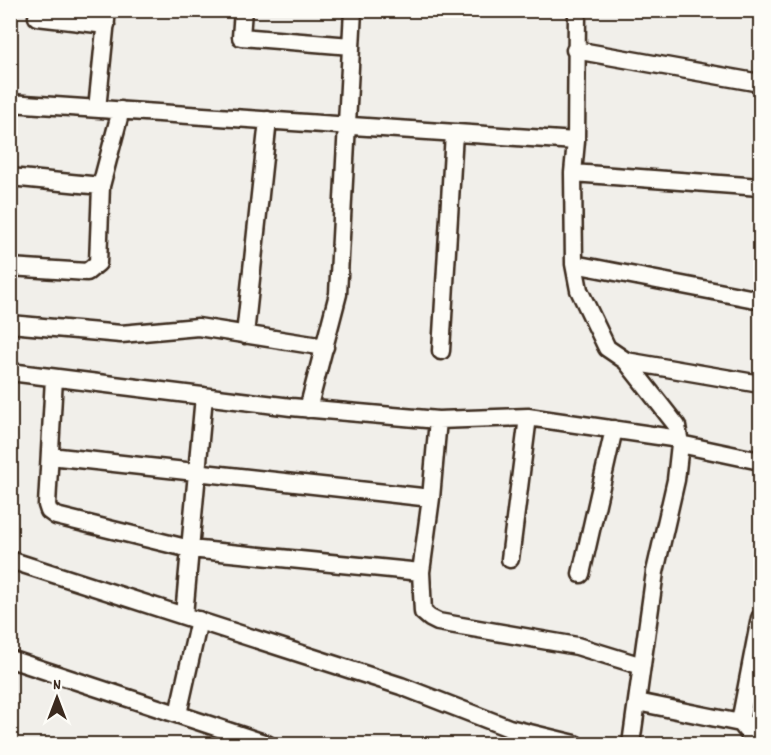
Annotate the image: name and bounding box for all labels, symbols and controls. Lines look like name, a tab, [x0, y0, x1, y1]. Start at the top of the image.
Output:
north arrow	[27, 668, 87, 728]
text: N	[53, 674, 61, 697]

